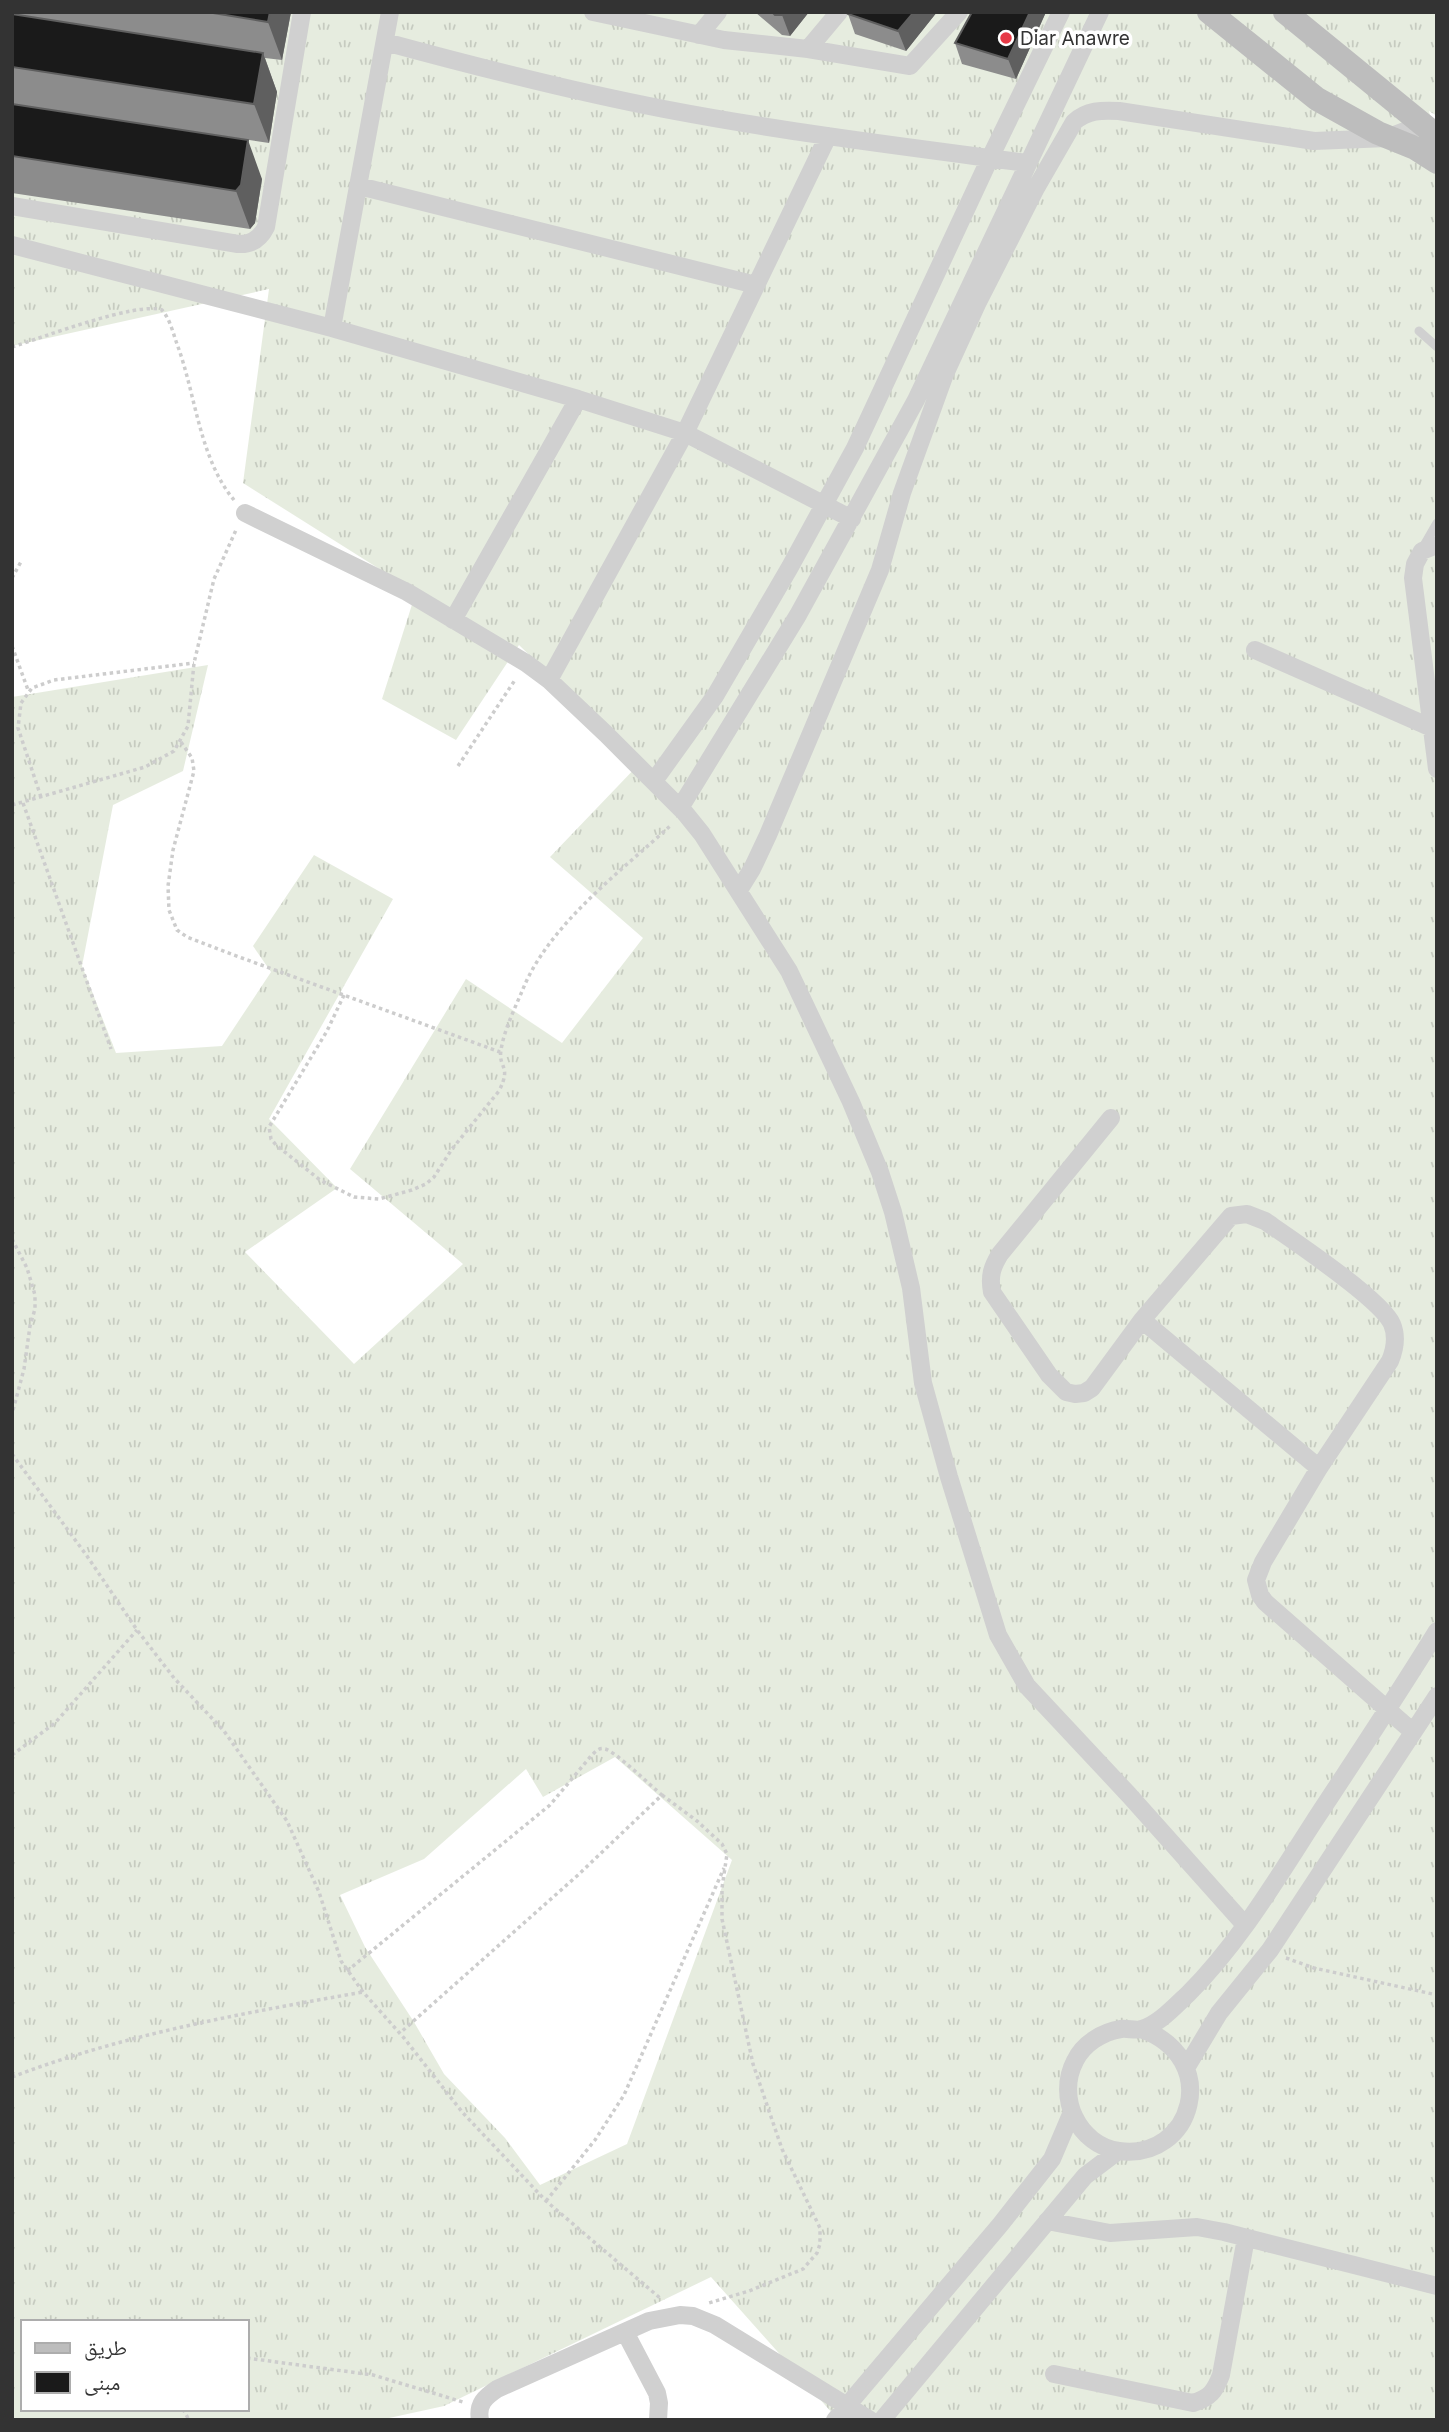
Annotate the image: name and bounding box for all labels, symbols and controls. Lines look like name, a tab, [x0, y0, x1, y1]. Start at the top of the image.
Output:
place label: Diar Anawre	[1020, 27, 1130, 50]
marker: Diar Anawre	[998, 30, 1014, 46]
legend	[21, 2320, 248, 2411]
text: طريق	[84, 2335, 127, 2361]
text: مبنى	[84, 2370, 120, 2396]

